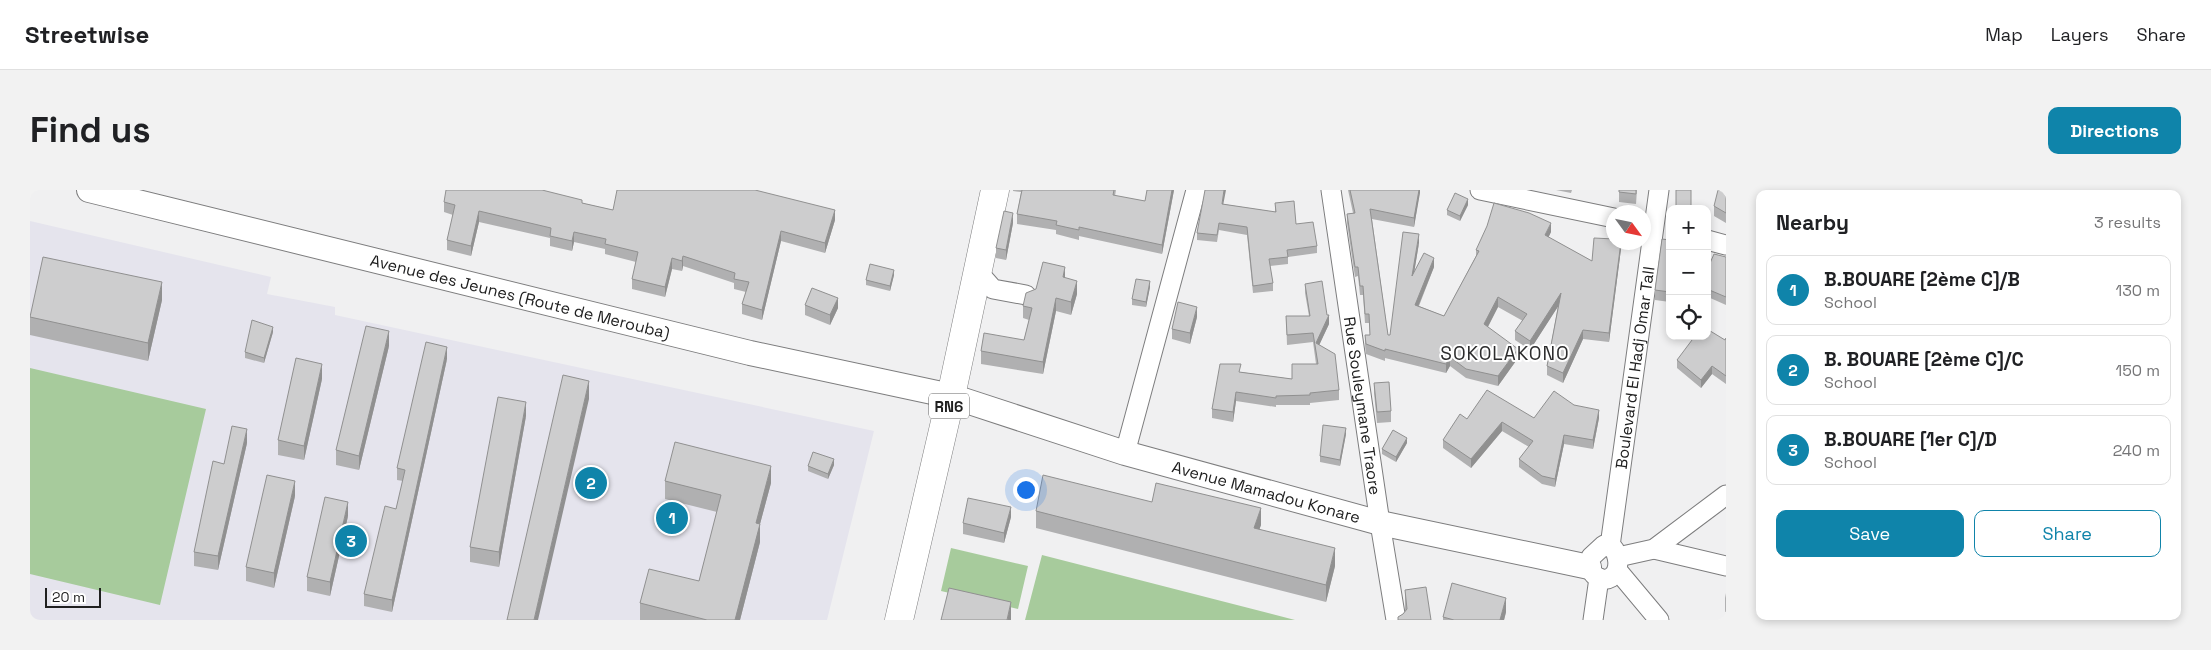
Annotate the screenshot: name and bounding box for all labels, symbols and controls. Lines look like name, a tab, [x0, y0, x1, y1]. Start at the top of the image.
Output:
text: Streetwise	[25, 19, 149, 50]
text: Map	[1985, 23, 2023, 46]
text: Layers	[2051, 23, 2108, 46]
text: Share	[2136, 23, 2186, 46]
button: Directions	[2048, 107, 2181, 154]
text: Find us	[30, 108, 151, 152]
north arrow	[1606, 205, 1651, 250]
map controls	[1666, 205, 1711, 340]
button: +	[1666, 205, 1711, 250]
text: Nearby	[1776, 209, 1849, 236]
text: 3 results	[2094, 212, 2161, 233]
street label: Avenue des Jeunes (Route de Merouba)	[368, 249, 672, 343]
button: −	[1666, 250, 1711, 295]
street label: Boulevard El Hadj Omar Tall	[1610, 265, 1659, 470]
text: B.BOUARE [2ème C]/B	[1824, 267, 2020, 292]
text: 1	[1789, 280, 1797, 301]
text: 130 m	[2116, 280, 2160, 301]
text: School	[1824, 292, 1877, 313]
button: locate	[1666, 295, 1711, 340]
street label: Rue Souleymane Traore	[1339, 315, 1386, 496]
district label: SOKOLAKONO	[1440, 341, 1570, 366]
text: B. BOUARE [2ème C]/C	[1824, 347, 2024, 372]
text: 2	[1788, 360, 1798, 381]
text: 150 m	[2116, 360, 2160, 381]
text: School	[1824, 372, 1877, 393]
road number: RN6	[929, 394, 969, 418]
text: B.BOUARE [1er C]/D	[1824, 427, 1997, 452]
text: 3	[1788, 440, 1798, 461]
text: 240 m	[2113, 440, 2160, 461]
text: School	[1824, 452, 1877, 473]
street label: Avenue Mamadou Konare	[1170, 456, 1363, 528]
pin: 2	[575, 464, 607, 502]
your location	[1013, 477, 1039, 503]
pin: 1	[656, 499, 688, 537]
button: Save	[1776, 510, 1964, 557]
button: Share	[1974, 510, 2161, 557]
pin: 3	[335, 522, 367, 560]
scale bar	[45, 585, 101, 608]
text: 20 m	[52, 588, 85, 606]

